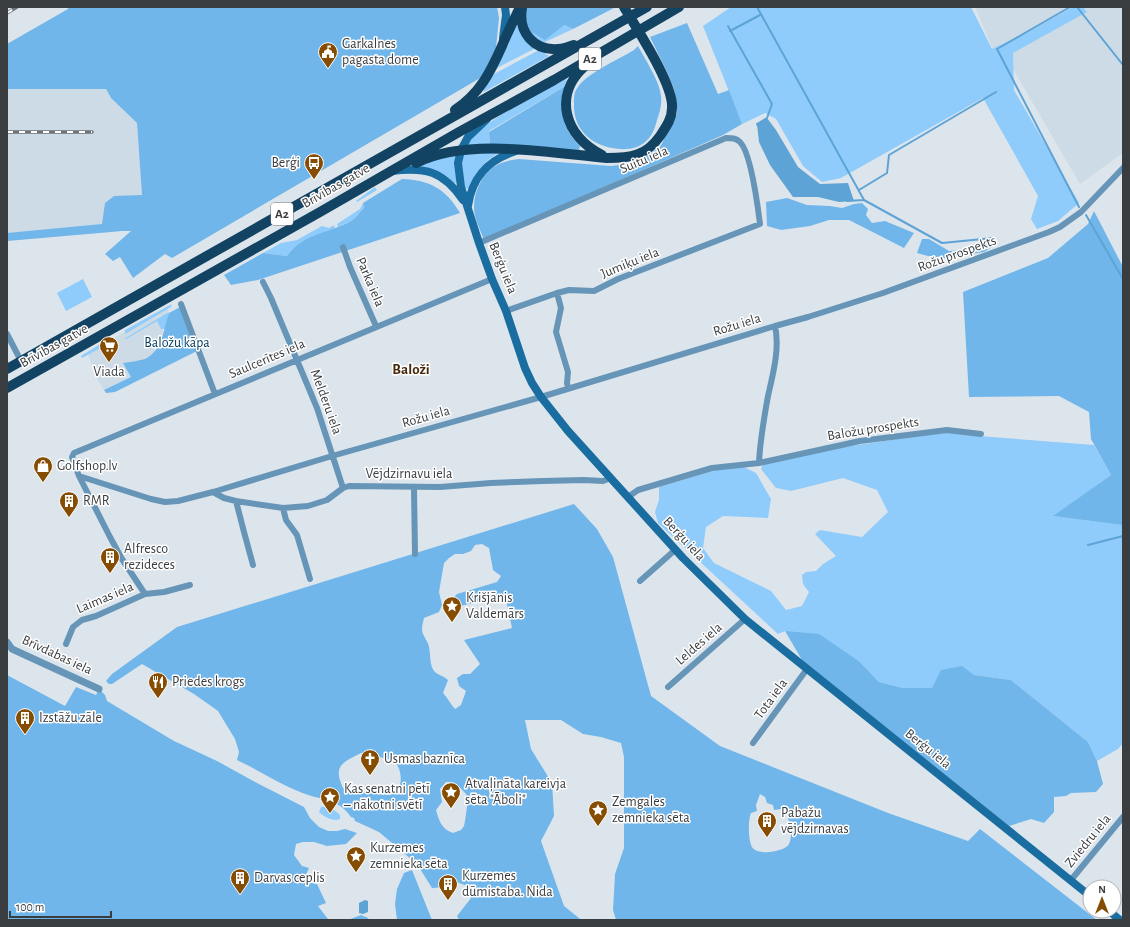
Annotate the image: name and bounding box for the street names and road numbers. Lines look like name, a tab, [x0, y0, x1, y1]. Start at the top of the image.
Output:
road number: A2	[579, 48, 601, 70]
street label: Suitu iela	[618, 143, 671, 176]
street label: Brīvības gatve	[300, 161, 372, 211]
road number: A2	[271, 203, 293, 225]
street label: Rožu prospekts	[916, 233, 998, 275]
street label: Berģu iela	[486, 240, 520, 296]
street label: Jumiķu iela	[599, 245, 662, 282]
street label: Parka iela	[353, 255, 387, 309]
street label: Rožu iela	[712, 311, 763, 339]
street label: Brīvības gatve	[18, 322, 90, 370]
street label: Saulcerītes iela	[227, 337, 308, 381]
street label: Melderu iela	[308, 368, 344, 437]
street label: Rožu iela	[401, 403, 452, 430]
street label: Baložu prospekts	[826, 415, 920, 443]
street label: Vējdzirnavu iela	[365, 467, 453, 481]
street label: Berģu iela	[660, 514, 708, 564]
street label: Laimas iela	[74, 580, 136, 616]
street label: Leldes iela	[673, 620, 725, 668]
street label: Brīvdabas iela	[20, 633, 95, 678]
street label: Tota iela	[752, 676, 790, 722]
street label: Berģu iela	[902, 726, 954, 772]
street label: Zviedru iela	[1062, 811, 1114, 870]

